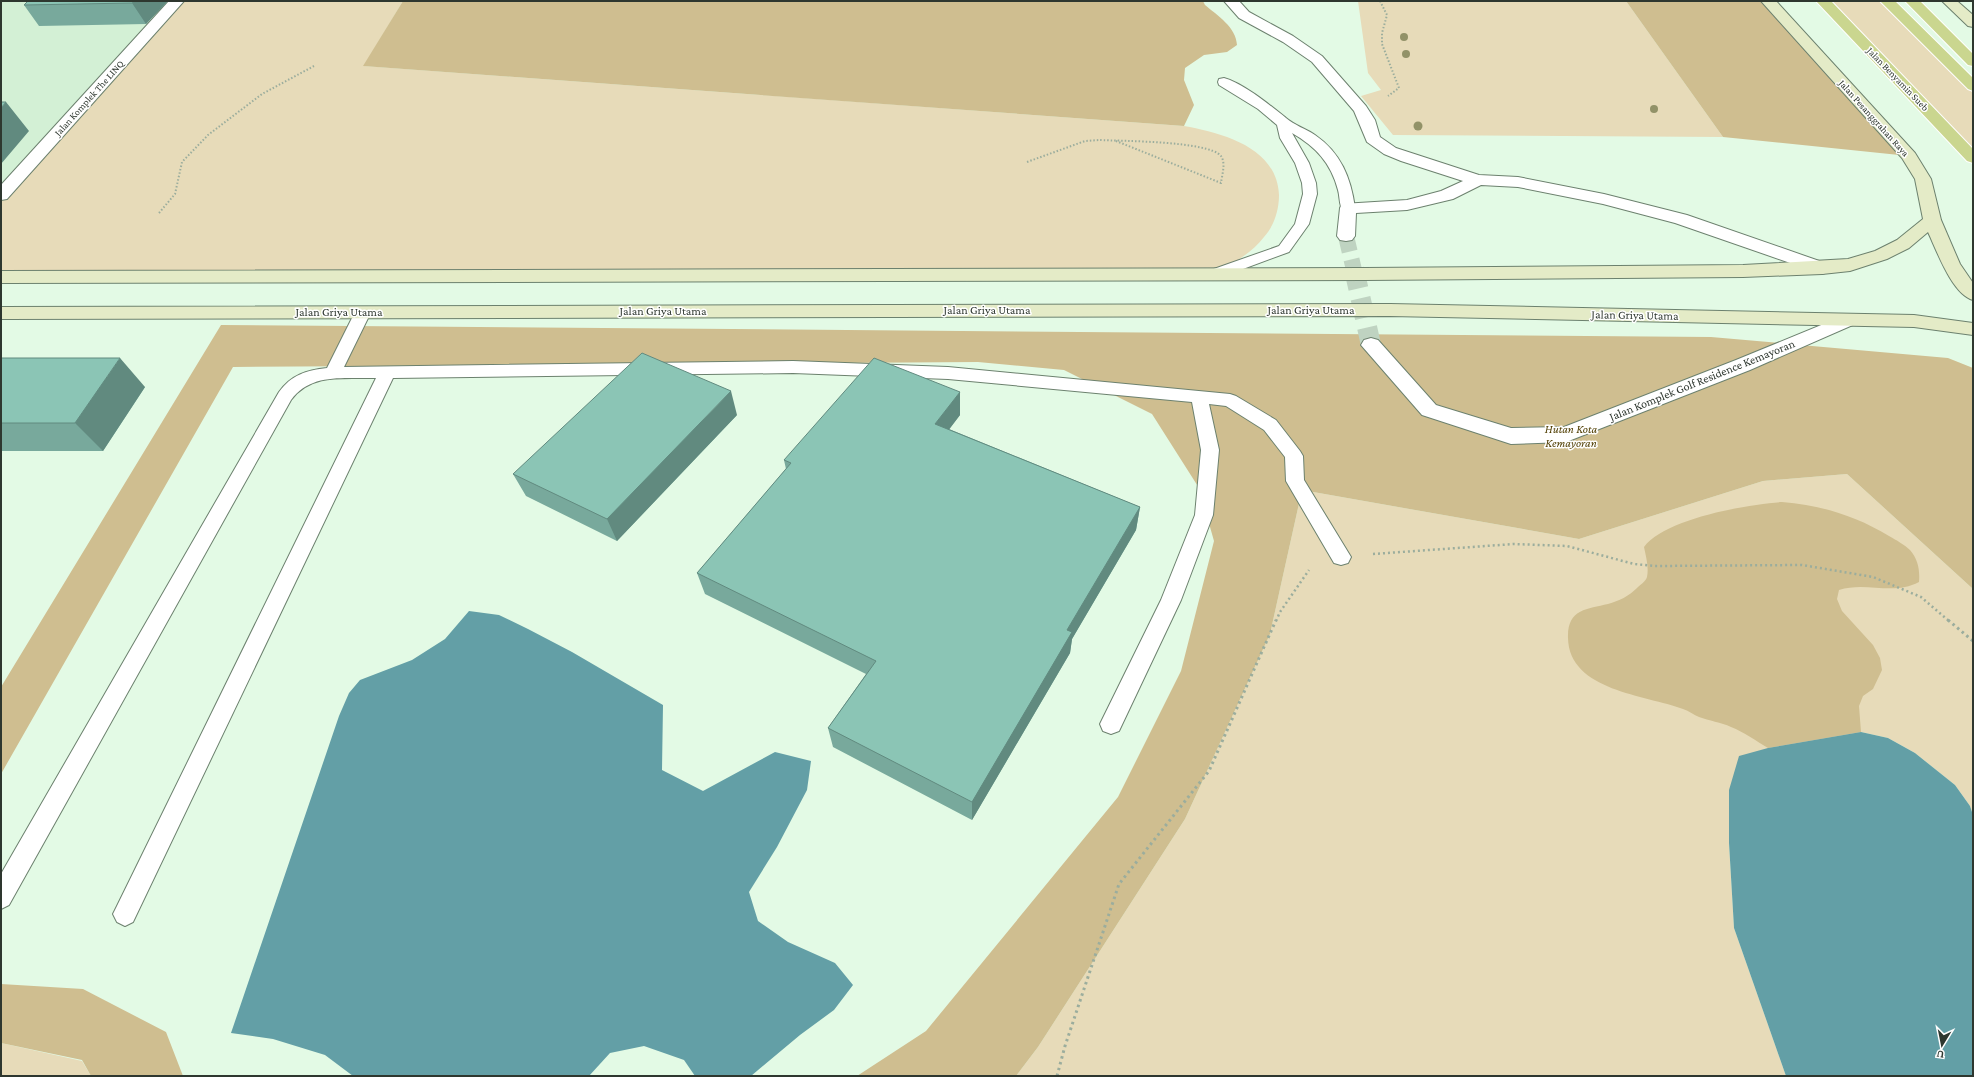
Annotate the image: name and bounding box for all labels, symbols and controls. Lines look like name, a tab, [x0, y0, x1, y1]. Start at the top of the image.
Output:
street label: Jalan Benyamin Sueb	[1864, 44, 1931, 113]
street label: Jalan Komplek The LINQ	[51, 57, 127, 139]
street label: Jalan Pesanggrahan Raya	[1836, 77, 1912, 159]
street label: Jalan Griya Utama	[942, 303, 1031, 317]
street label: Jalan Griya Utama	[1266, 303, 1355, 317]
street label: Jalan Griya Utama	[618, 304, 707, 318]
street label: Jalan Griya Utama	[294, 305, 383, 319]
street label: Jalan Griya Utama	[1590, 307, 1679, 323]
street label: Jalan Komplek Golf Residence Kemayoran	[1606, 336, 1797, 424]
park label: Hutan Kota Kemayoran	[1545, 422, 1598, 450]
north arrow	[1922, 1025, 1962, 1065]
text: U	[1935, 1048, 1945, 1061]

